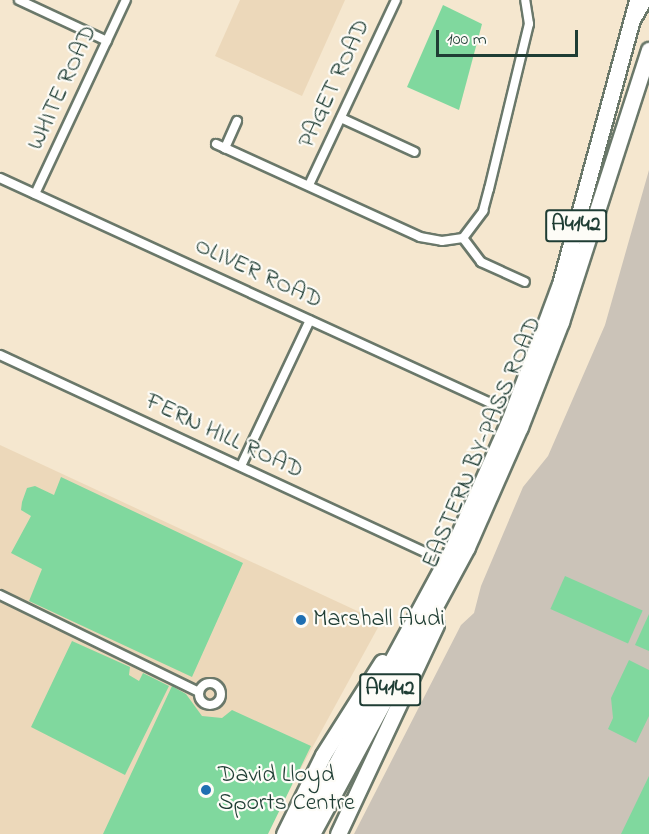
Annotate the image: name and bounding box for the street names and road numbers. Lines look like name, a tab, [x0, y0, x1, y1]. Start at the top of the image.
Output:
street label: PAGET ROAD	[293, 15, 377, 153]
street label: WHITE ROAD	[22, 21, 104, 155]
road number: A4142	[544, 207, 608, 245]
street label: OLIVER ROAD	[190, 232, 326, 316]
street label: EASTERN BY-PASS ROAD	[417, 313, 549, 573]
street label: FERN HILL ROAD	[141, 388, 307, 486]
road number: A4142	[358, 671, 422, 709]

